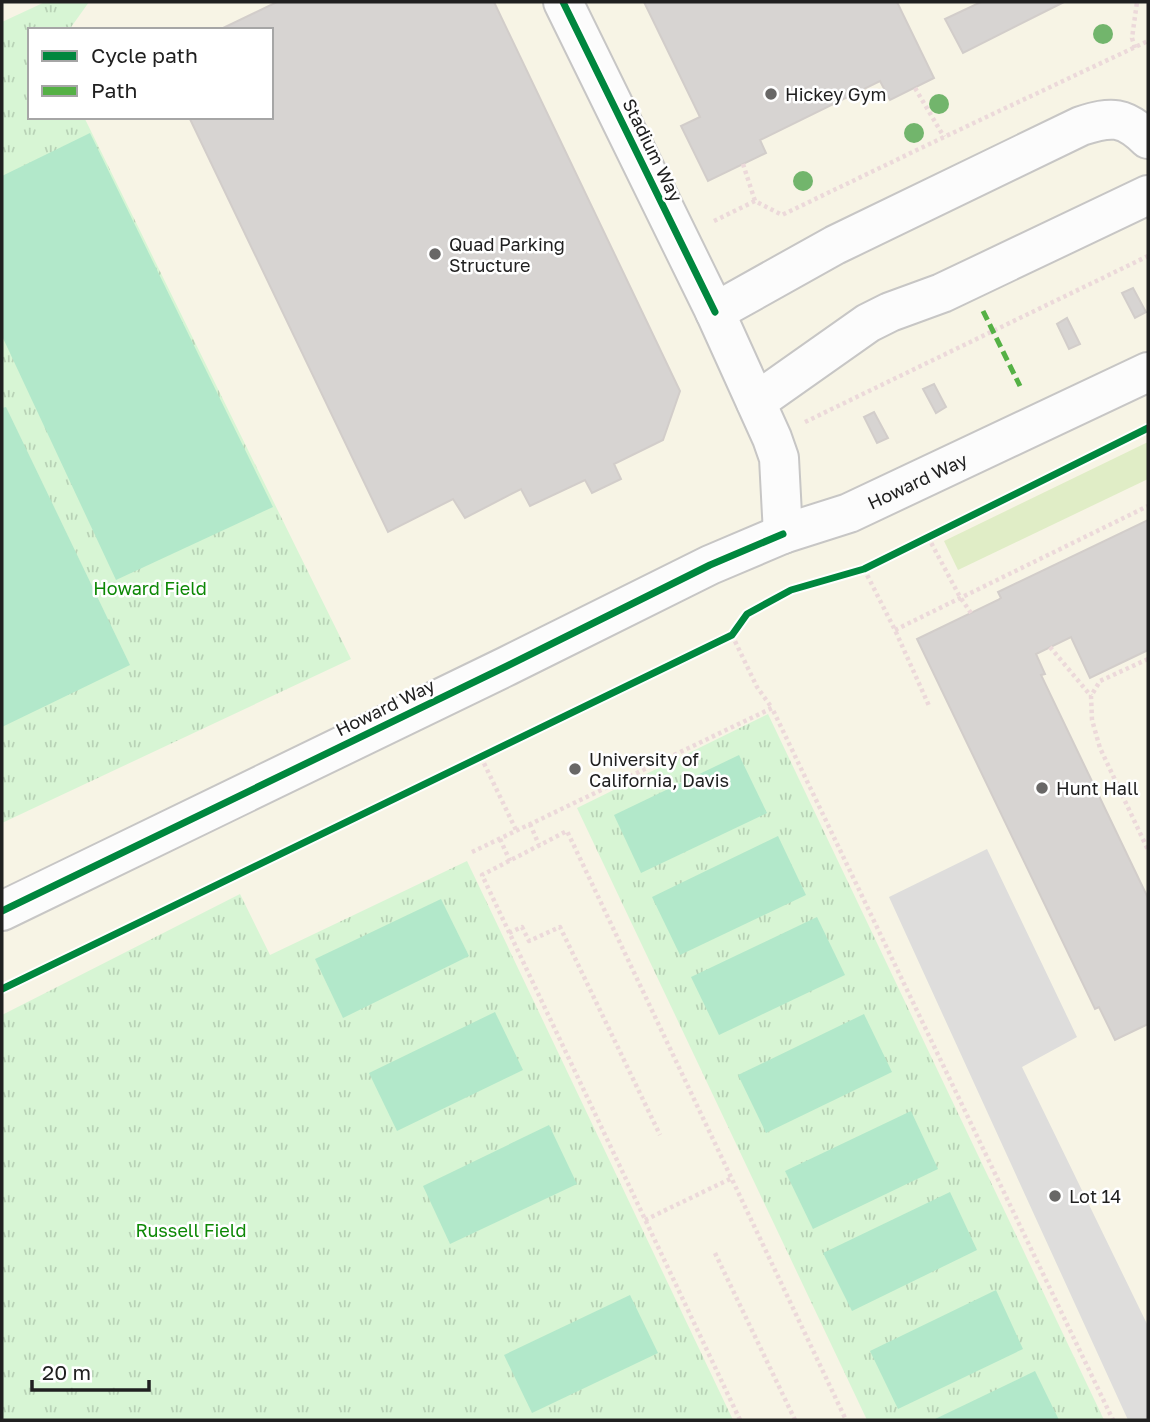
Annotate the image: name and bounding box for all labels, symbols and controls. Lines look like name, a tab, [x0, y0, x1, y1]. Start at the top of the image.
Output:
legend	[28, 28, 273, 119]
text: Cycle path	[91, 42, 198, 68]
text: Path	[91, 77, 138, 103]
place label: Hickey Gym	[785, 83, 886, 105]
marker: Hickey Gym	[763, 86, 779, 102]
street label: Stadium Way	[619, 95, 687, 205]
place label: Quad Parking Structure	[449, 233, 565, 276]
marker: Quad Parking Structure	[427, 246, 443, 262]
street label: Howard Way	[864, 448, 971, 514]
park label: Howard Field	[93, 577, 207, 599]
street label: Howard Way	[332, 674, 438, 740]
place label: University of California, Davis	[589, 748, 729, 791]
marker: University of California, Davis	[567, 761, 583, 777]
place label: Hunt Hall	[1056, 777, 1139, 799]
marker: Hunt Hall	[1034, 780, 1050, 796]
place label: Lot 14	[1069, 1185, 1121, 1207]
marker: Lot 14	[1047, 1188, 1063, 1204]
park label: Russell Field	[136, 1219, 246, 1241]
scale bar	[32, 1348, 149, 1392]
text: 20 m	[42, 1359, 91, 1385]

